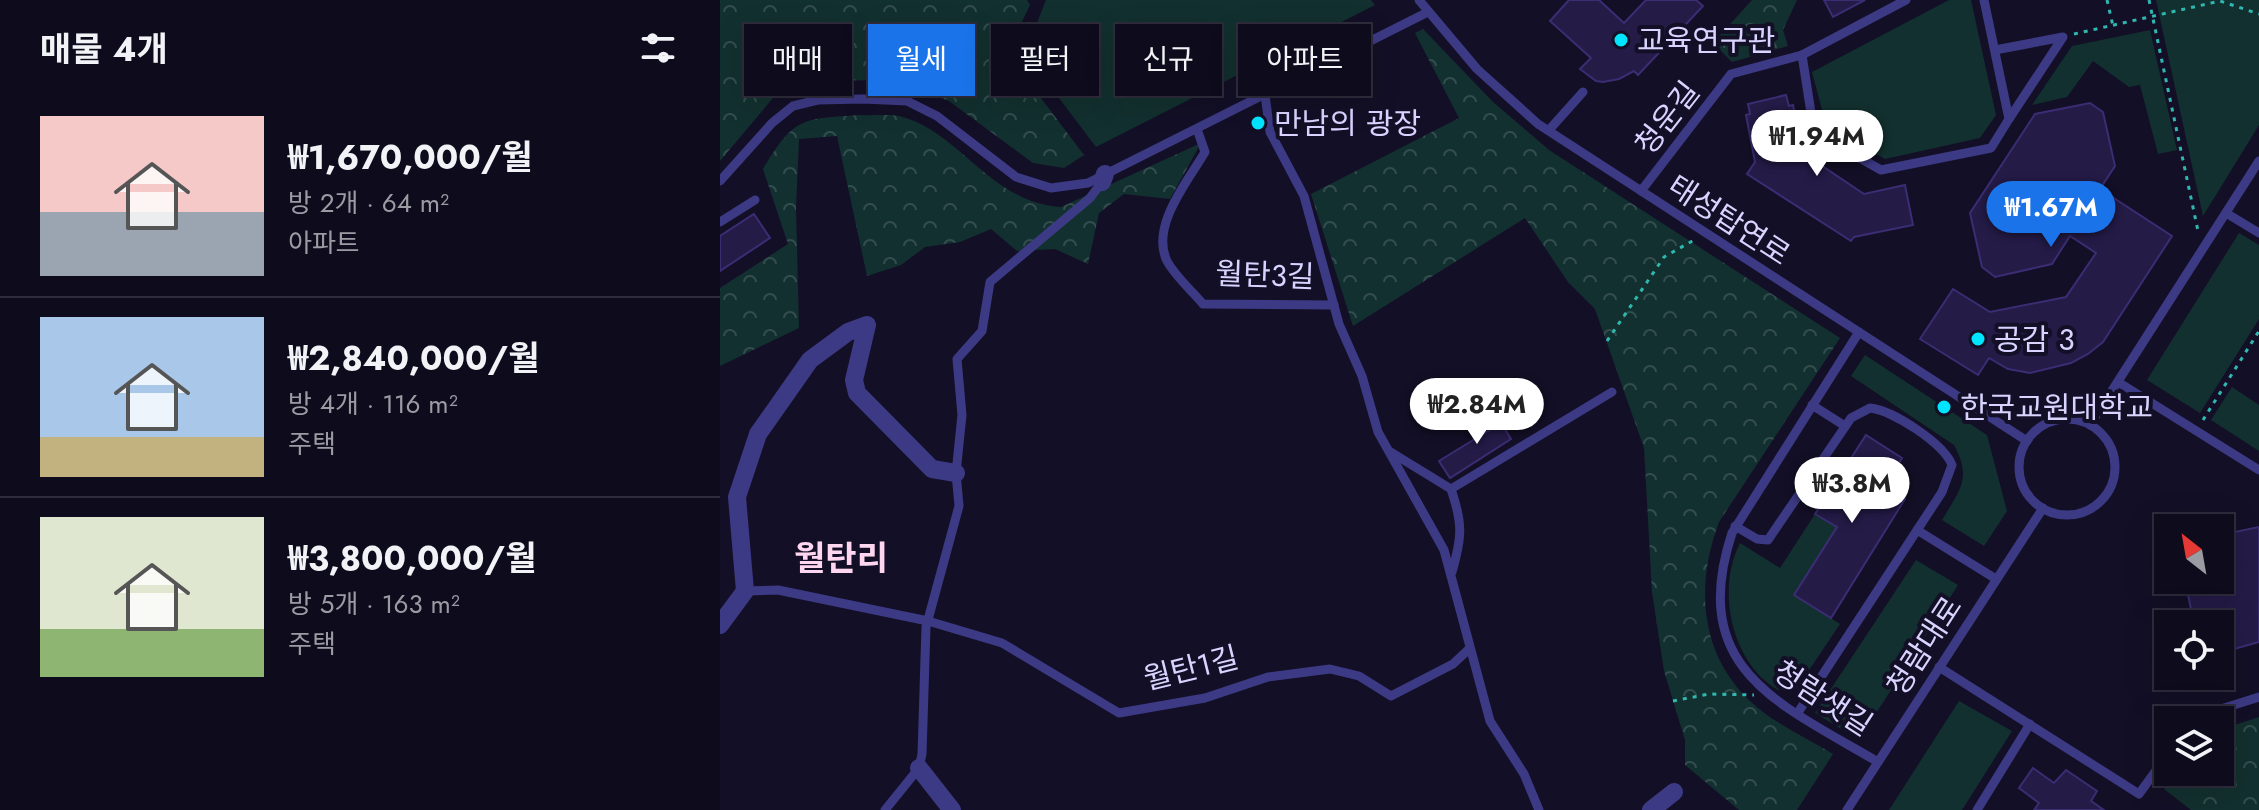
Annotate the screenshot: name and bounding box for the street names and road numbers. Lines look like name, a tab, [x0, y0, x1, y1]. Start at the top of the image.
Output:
street label: 청운길	[1625, 72, 1709, 164]
street label: 태성탑연로	[1659, 164, 1799, 276]
street label: 월탄3길	[1215, 252, 1315, 298]
street label: 청람대로	[1876, 588, 1972, 704]
street label: 월탄1길	[1139, 635, 1243, 701]
street label: 청람샛길	[1765, 650, 1881, 746]

